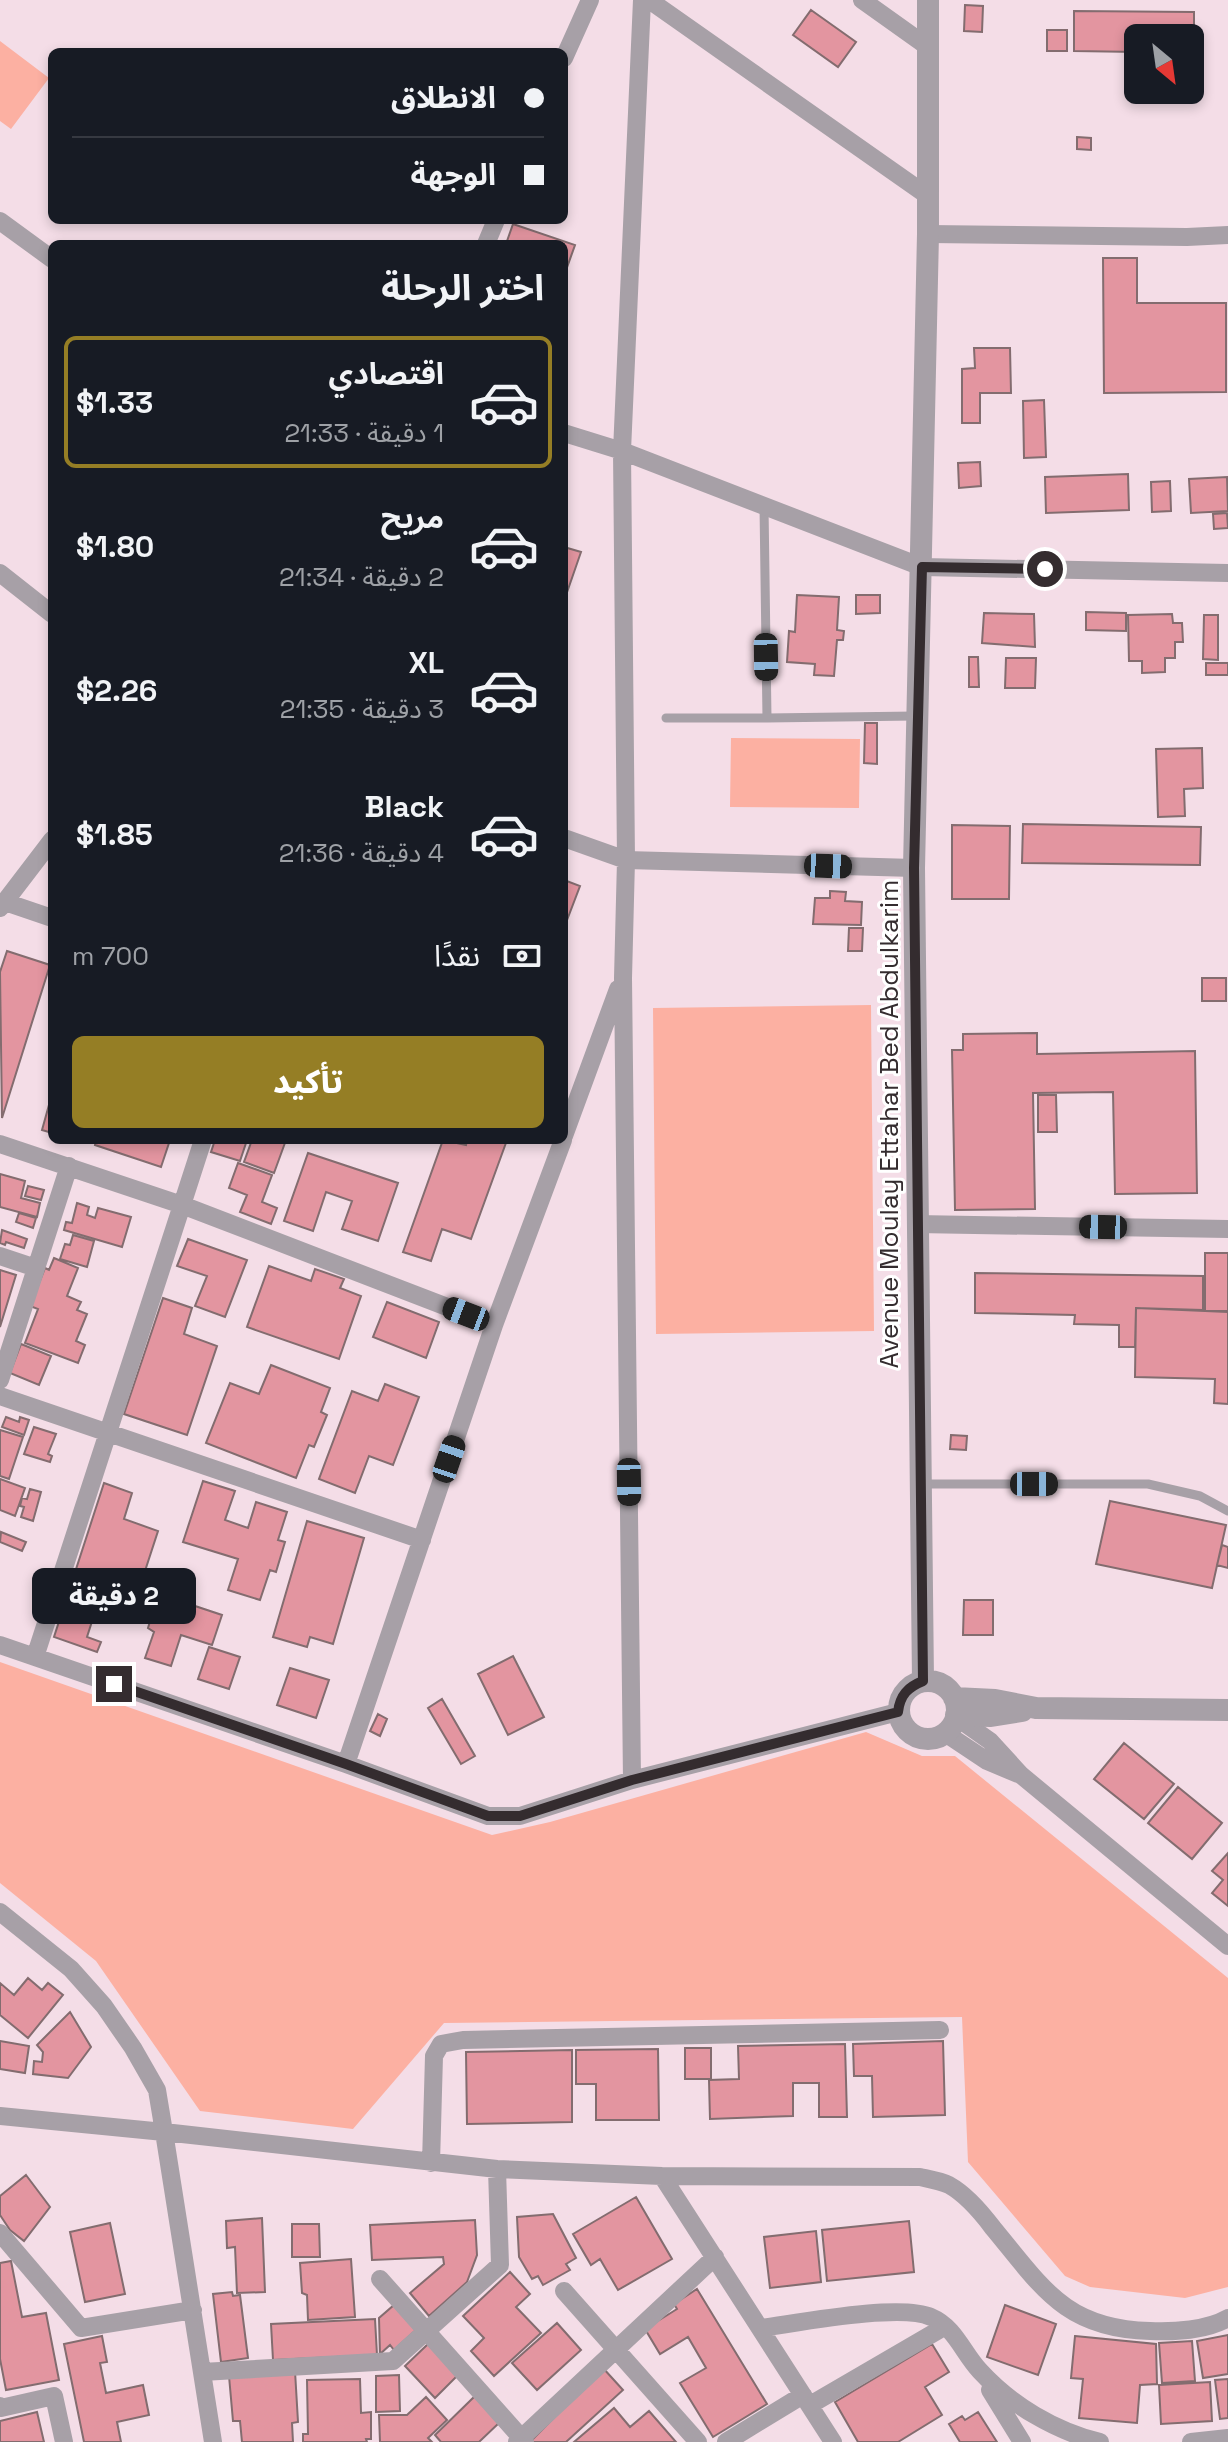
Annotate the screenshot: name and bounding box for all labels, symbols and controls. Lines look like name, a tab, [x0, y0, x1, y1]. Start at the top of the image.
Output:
north arrow	[1124, 24, 1204, 104]
map controls	[1124, 24, 1204, 104]
text: الانطلاق	[391, 78, 496, 117]
text: الوجهة	[411, 155, 496, 194]
text: اختر الرحلة	[381, 265, 544, 311]
text: اقتصادي	[329, 354, 444, 393]
icon: car	[468, 366, 540, 438]
text: $1.33	[76, 383, 153, 422]
text: 1 دقيقة · 21:33	[284, 416, 444, 450]
text: مريح	[381, 498, 444, 537]
icon: car	[468, 510, 540, 582]
text: $1.80	[76, 527, 154, 566]
route start	[1027, 551, 1063, 587]
text: 2 دقيقة · 21:34	[279, 560, 444, 594]
car	[754, 633, 778, 681]
text: XL	[408, 643, 444, 682]
icon: car	[468, 654, 540, 726]
text: $2.26	[76, 671, 157, 710]
text: 3 دقيقة · 21:35	[280, 692, 444, 726]
text: Black	[365, 787, 444, 826]
icon: car	[468, 798, 540, 870]
text: $1.85	[76, 815, 153, 854]
text: 4 دقيقة · 21:36	[279, 836, 444, 870]
car	[804, 853, 852, 879]
street label: Avenue Moulay Ettahar Bed Abdulkarim	[872, 880, 906, 1368]
icon: cash	[500, 934, 544, 978]
text: نقدًا	[434, 936, 480, 975]
text: 700 m	[72, 939, 149, 973]
button: تأكيد	[72, 1036, 544, 1128]
car	[1079, 1215, 1127, 1239]
car	[439, 1294, 493, 1334]
car	[430, 1432, 468, 1486]
car	[617, 1458, 641, 1506]
car	[1010, 1472, 1058, 1496]
callout: 2 دقيقة	[32, 1568, 196, 1624]
text: 2 دقيقة	[69, 1579, 159, 1613]
route end	[96, 1666, 132, 1702]

